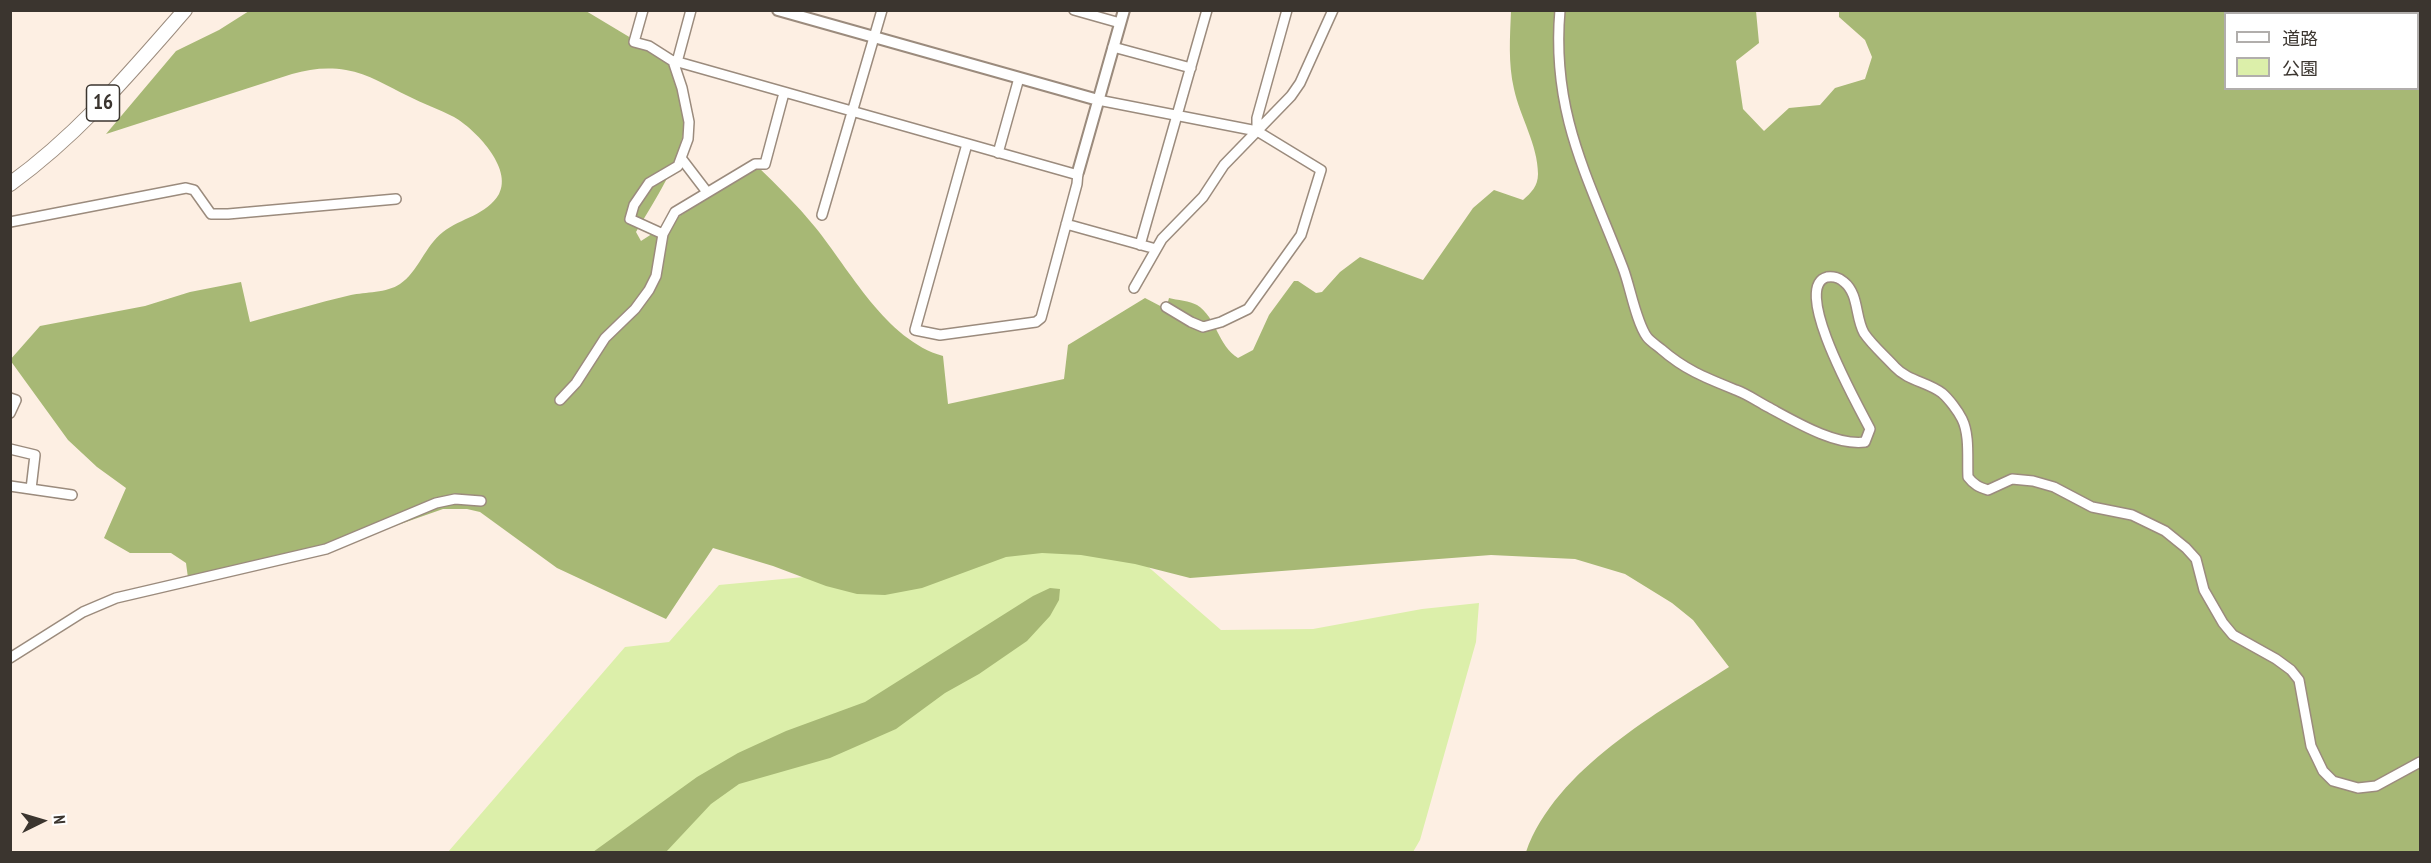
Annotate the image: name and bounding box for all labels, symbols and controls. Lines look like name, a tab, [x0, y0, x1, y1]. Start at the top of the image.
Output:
legend	[2224, 12, 2419, 90]
text: 道路	[2282, 27, 2318, 50]
text: 公園	[2282, 57, 2318, 80]
road number: 16	[86, 85, 120, 121]
north arrow	[12, 791, 72, 851]
text: N	[50, 814, 70, 825]

